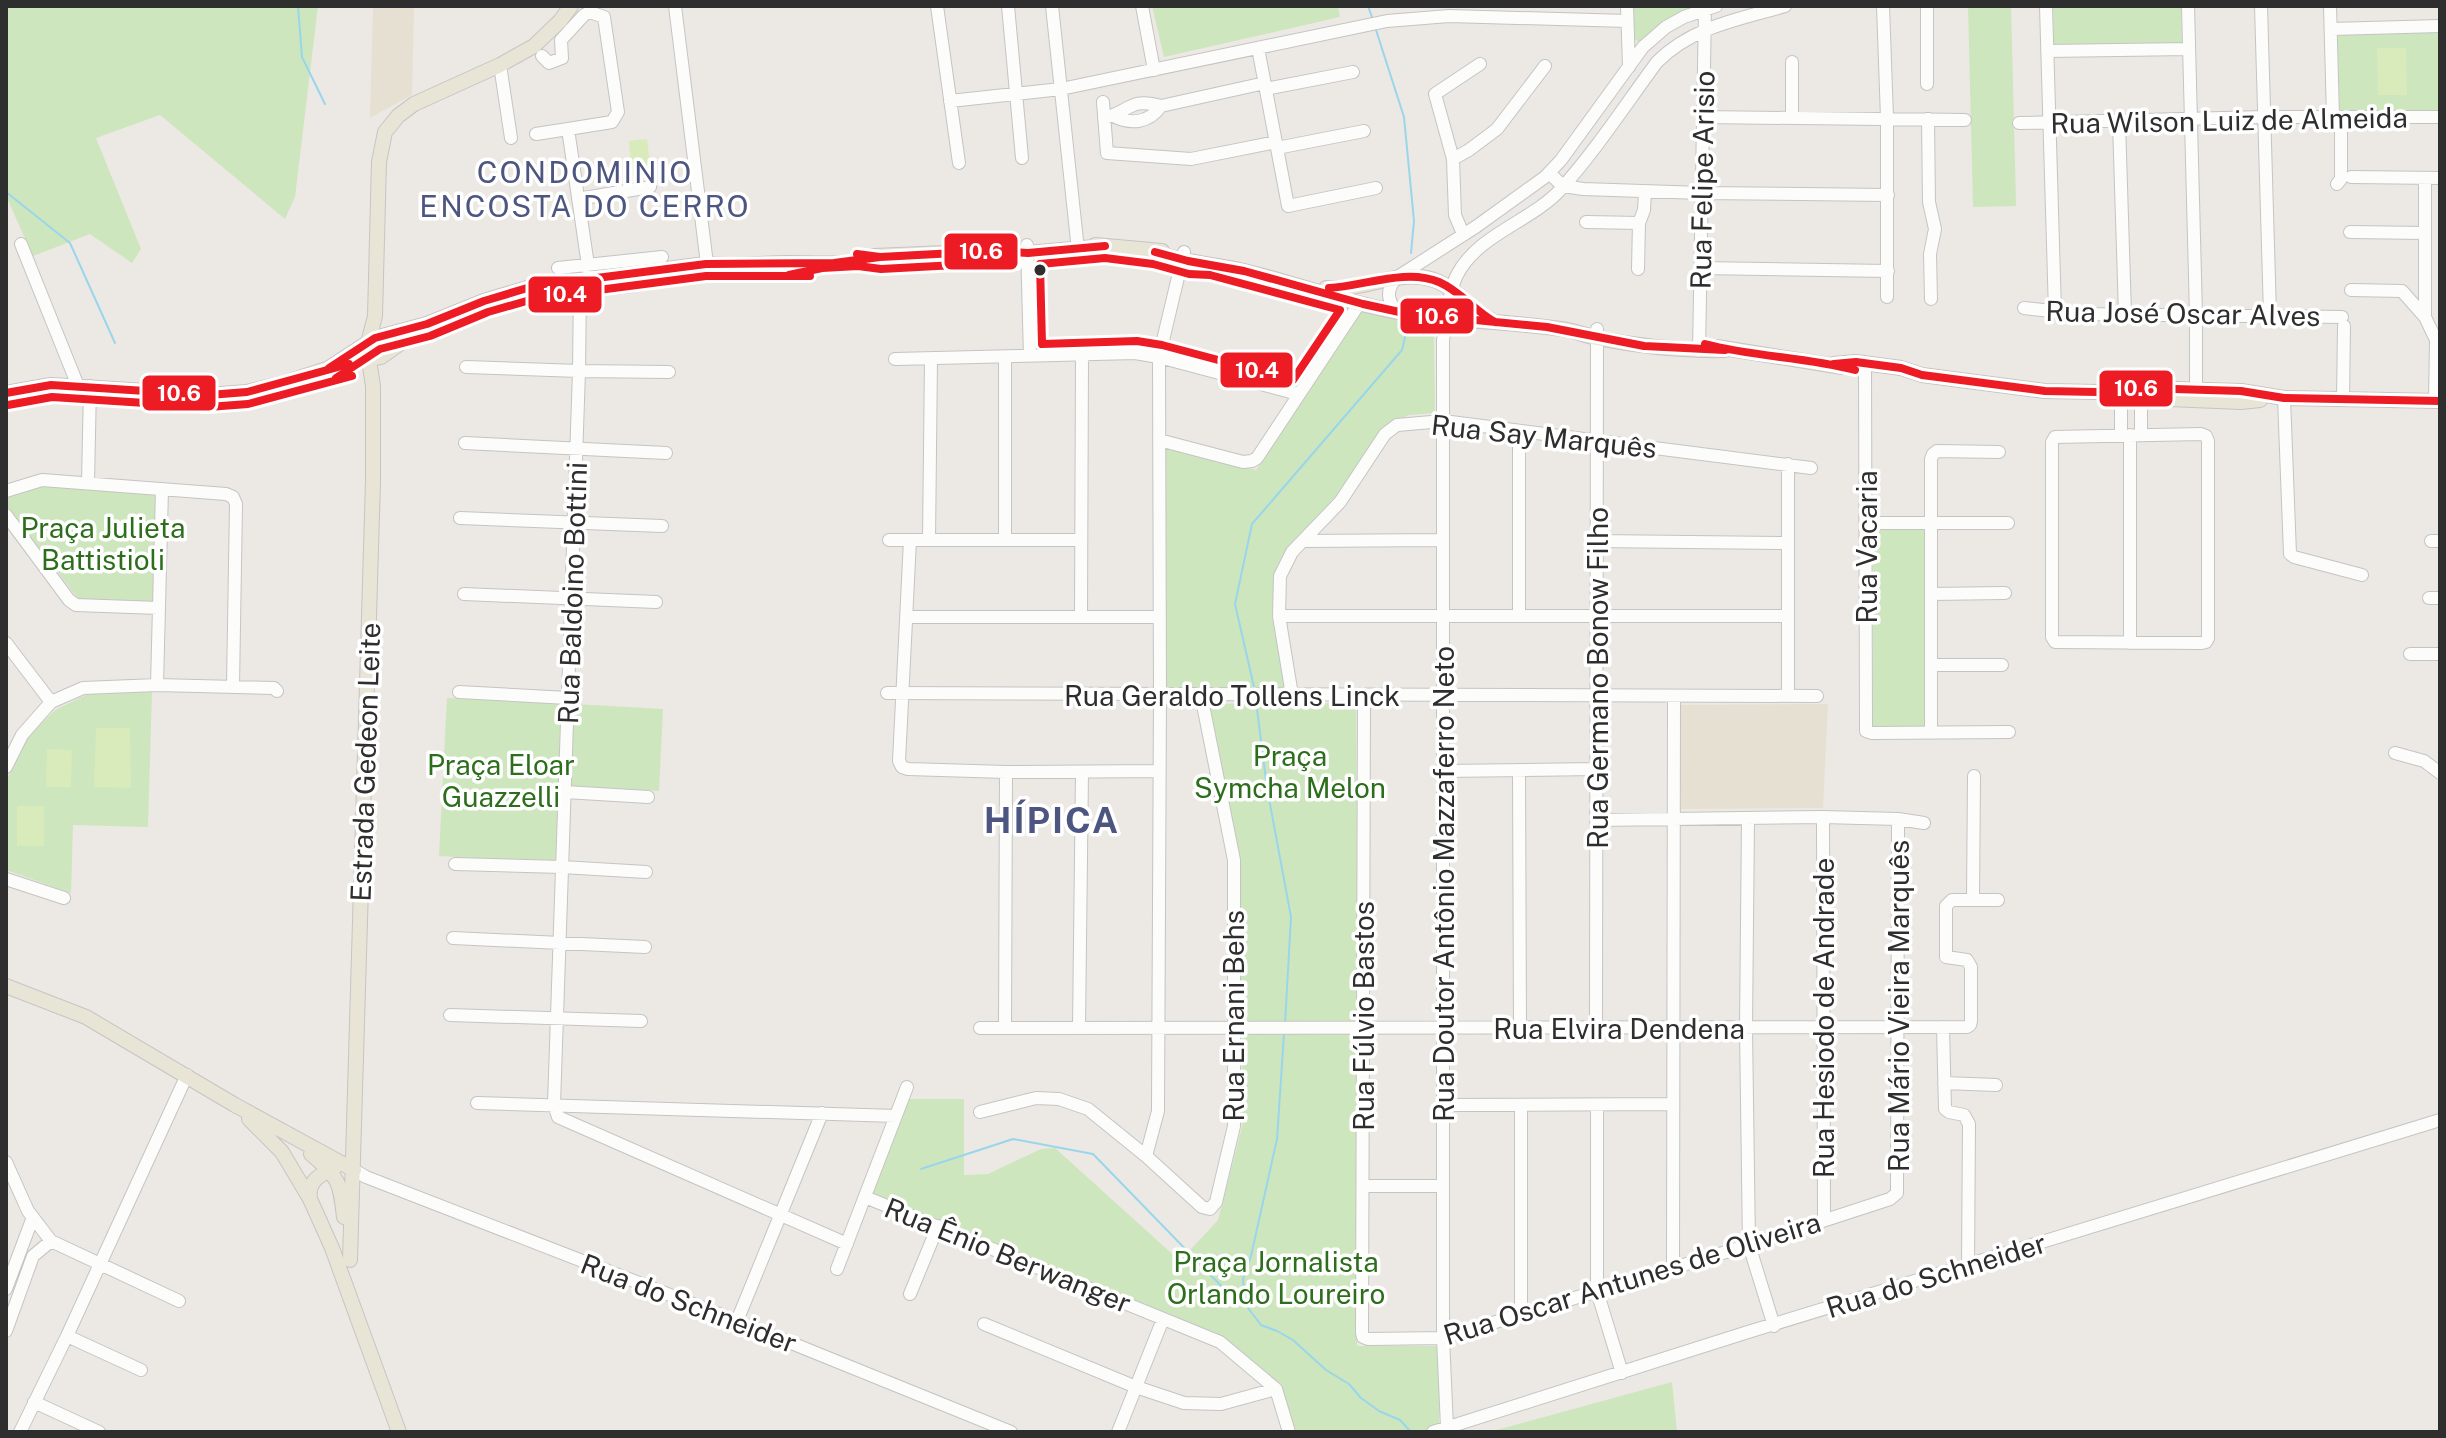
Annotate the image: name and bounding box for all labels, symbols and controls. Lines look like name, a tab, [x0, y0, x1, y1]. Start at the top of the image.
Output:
street label: Rua Felipe Arisio	[1684, 70, 1720, 290]
street label: Rua Wilson Luiz de Almeida	[2050, 100, 2408, 140]
district label: CONDOMINIO ENCOSTA DO CERRO	[419, 154, 751, 224]
line badge: 10.6	[943, 232, 1019, 271]
text: 10.6	[959, 238, 1003, 264]
unlabelled marker	[1032, 262, 1048, 278]
line badge: 10.4	[527, 275, 603, 314]
text: 10.4	[543, 281, 587, 307]
street label: Rua José Oscar Alves	[2045, 294, 2321, 332]
line badge: 10.6	[1399, 297, 1475, 335]
text: 10.6	[1415, 303, 1459, 329]
line badge: 10.4	[1219, 351, 1294, 389]
text: 10.4	[1235, 357, 1279, 383]
line badge: 10.6	[2098, 369, 2174, 408]
line badge: 10.6	[141, 374, 217, 412]
text: 10.6	[2114, 375, 2158, 401]
text: 10.6	[157, 380, 201, 406]
street label: Rua Say Marquês	[1430, 408, 1658, 464]
street label: Rua Baldoino Bottini	[551, 461, 593, 725]
street label: Rua Vacaria	[1850, 470, 1883, 624]
street label: Rua Germano Bonow Filho	[1581, 507, 1614, 849]
park label: Praça Julieta Battistioli	[20, 511, 186, 576]
street label: Estrada Gedeon Leite	[344, 622, 386, 902]
street label: Rua Doutor Antônio Mazzaferro Neto	[1427, 646, 1460, 1122]
street label: Rua Geraldo Tollens Linck	[1064, 679, 1400, 712]
park label: Praça Symcha Melon	[1194, 739, 1386, 804]
park label: Praça Eloar Guazzelli	[427, 748, 575, 813]
district label: HÍPICA	[984, 799, 1120, 841]
street label: Rua Mário Vieira Marquês	[1882, 840, 1915, 1172]
street label: Rua Hesiodo de Andrade	[1807, 858, 1840, 1178]
street label: Rua Fúlvio Bastos	[1347, 901, 1380, 1131]
street label: Rua Ernani Behs	[1217, 910, 1250, 1122]
street label: Rua Elvira Dendena	[1493, 1012, 1745, 1045]
street label: Rua Ênio Berwanger	[880, 1190, 1136, 1320]
street label: Rua Oscar Antunes de Oliveira	[1439, 1205, 1825, 1351]
street label: Rua do Schneider	[1822, 1226, 2050, 1324]
park label: Praça Jornalista Orlando Loureiro	[1167, 1245, 1385, 1310]
street label: Rua do Schneider	[576, 1247, 802, 1359]

